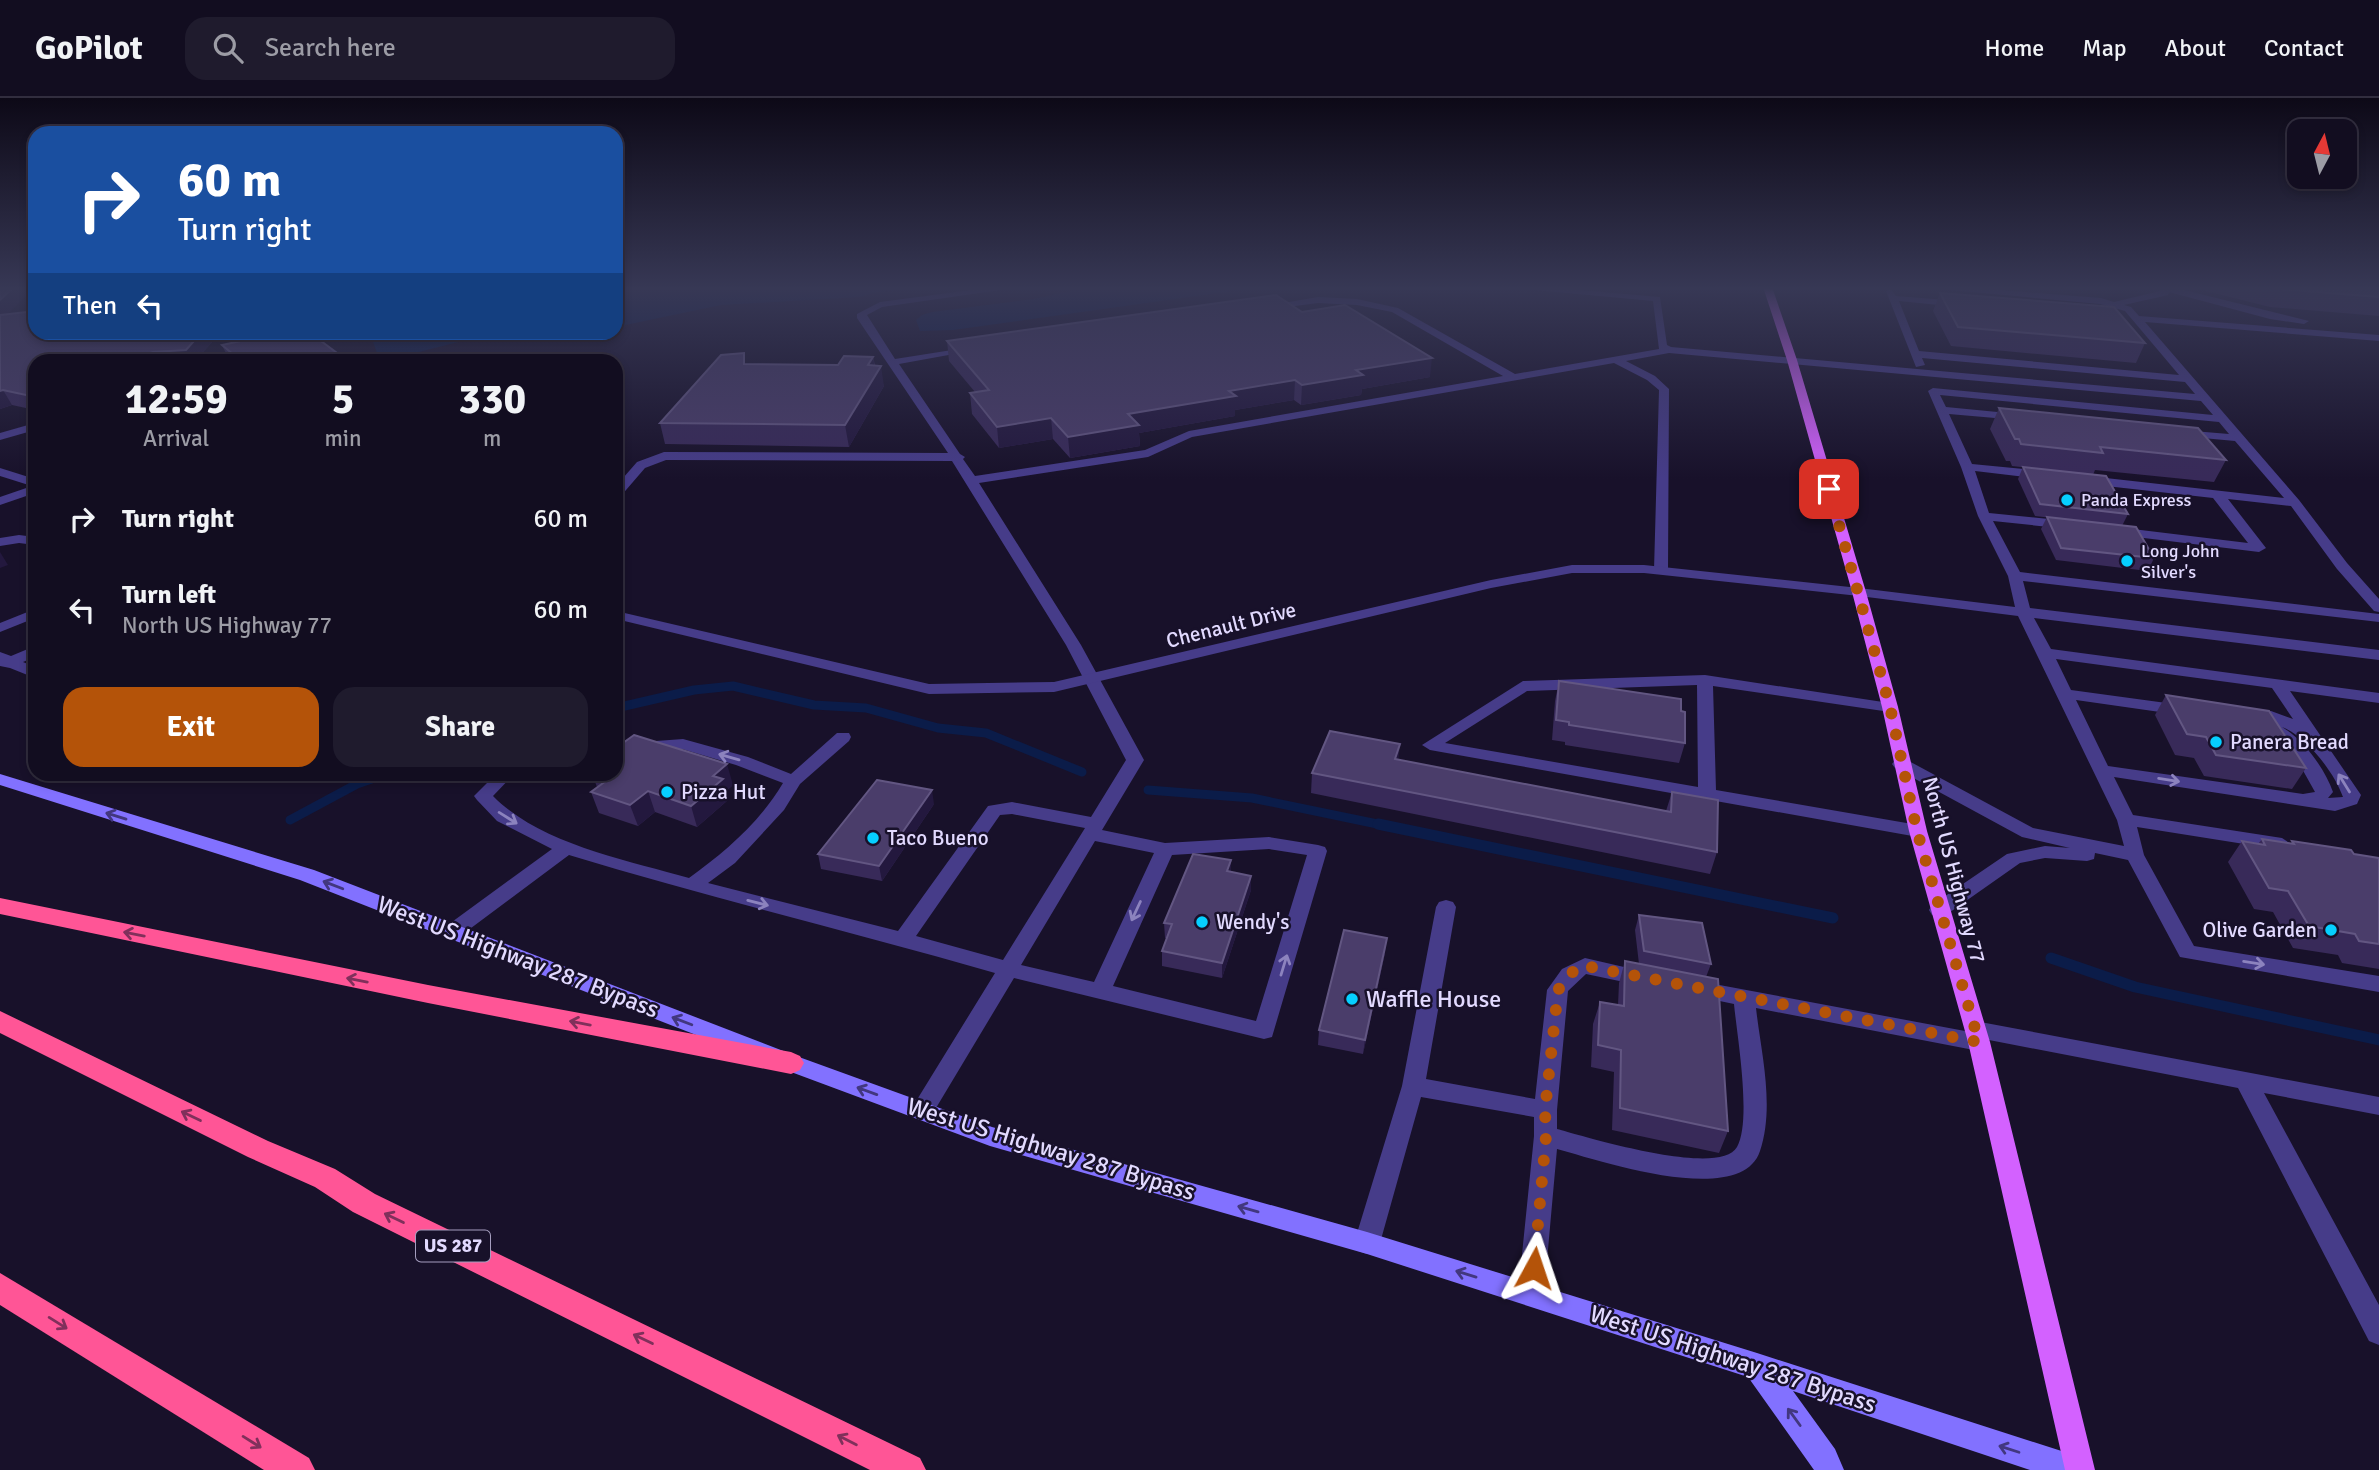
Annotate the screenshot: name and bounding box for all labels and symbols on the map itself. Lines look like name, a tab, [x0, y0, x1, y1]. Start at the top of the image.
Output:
north arrow	[2287, 119, 2357, 189]
pin	[1799, 459, 1859, 519]
place label: Panda Express	[2081, 489, 2192, 511]
marker: Panda Express	[2059, 492, 2075, 508]
place label: Long John Silver's	[2141, 540, 2220, 583]
marker: Long John Silver's	[2119, 553, 2135, 569]
street label: Chenault Drive	[1163, 596, 1299, 654]
place label: Panera Bread	[2230, 729, 2349, 755]
marker: Panera Bread	[2208, 734, 2224, 750]
one-way arrow	[718, 750, 740, 763]
street label: North US Highway 77	[1917, 774, 1991, 966]
one-way arrow	[2157, 774, 2180, 787]
one-way arrow	[2337, 774, 2352, 793]
place label: Pizza Hut	[681, 779, 766, 805]
marker: Pizza Hut	[659, 784, 675, 800]
one-way arrow	[106, 808, 128, 821]
one-way arrow	[498, 810, 517, 825]
place label: Taco Bueno	[887, 825, 989, 851]
marker: Taco Bueno	[865, 830, 881, 846]
one-way arrow	[323, 878, 344, 891]
street label: West US Highway 287 Bypass	[373, 889, 663, 1025]
one-way arrow	[746, 897, 769, 910]
one-way arrow	[1129, 900, 1142, 921]
place label: Wendy's	[1216, 909, 1289, 935]
marker: Wendy's	[1194, 914, 1210, 930]
place label: Olive Garden	[2202, 917, 2317, 943]
marker: Olive Garden	[2323, 922, 2339, 938]
one-way arrow	[123, 927, 146, 941]
one-way arrow	[1278, 955, 1291, 977]
one-way arrow	[2242, 957, 2265, 970]
one-way arrow	[346, 972, 369, 986]
place label: Waffle House	[1366, 984, 1501, 1014]
marker: Waffle House	[1344, 991, 1360, 1007]
one-way arrow	[672, 1014, 694, 1026]
one-way arrow	[569, 1016, 592, 1029]
one-way arrow	[857, 1084, 879, 1096]
street label: West US Highway 287 Bypass	[903, 1091, 1199, 1207]
one-way arrow	[181, 1109, 202, 1123]
one-way arrow	[1237, 1202, 1259, 1215]
one-way arrow	[384, 1210, 405, 1224]
road number: US 287	[416, 1230, 490, 1262]
position arrow	[1497, 1231, 1571, 1305]
one-way arrow	[1455, 1267, 1477, 1280]
street label: West US Highway 287 Bypass	[1586, 1298, 1880, 1420]
one-way arrow	[48, 1317, 68, 1331]
one-way arrow	[633, 1331, 654, 1345]
one-way arrow	[1787, 1408, 1801, 1427]
one-way arrow	[837, 1432, 857, 1446]
one-way arrow	[242, 1435, 261, 1450]
one-way arrow	[1998, 1442, 2020, 1455]

